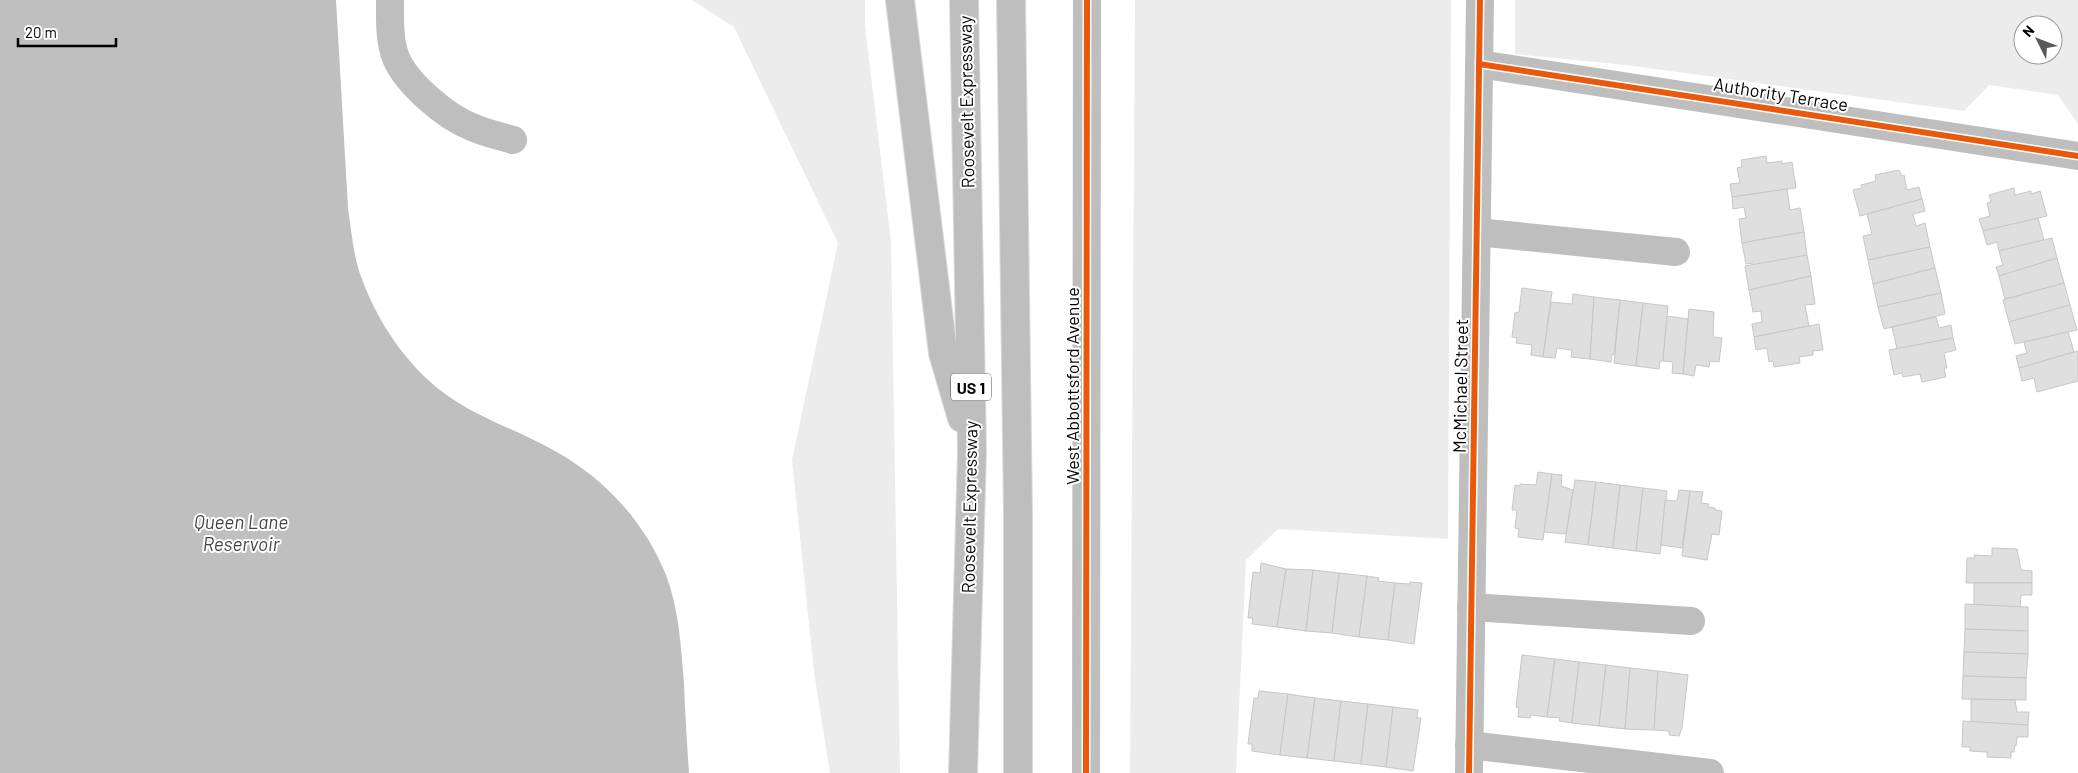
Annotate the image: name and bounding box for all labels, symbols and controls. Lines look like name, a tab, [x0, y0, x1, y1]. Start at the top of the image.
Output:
scale bar	[18, 15, 115, 47]
street label: Roosevelt Expressway	[953, 15, 979, 189]
north arrow	[2013, 15, 2063, 65]
text: N	[2019, 22, 2037, 40]
text: 20 m	[25, 23, 57, 41]
street label: Authority Terrace	[1712, 73, 1850, 115]
street label: West Abbottsford Avenue	[1061, 287, 1083, 485]
street label: McMichael Street	[1448, 319, 1472, 453]
road number: US 1	[951, 374, 991, 401]
street label: Roosevelt Expressway	[956, 420, 982, 594]
water label: Queen Lane Reservoir	[194, 510, 288, 555]

